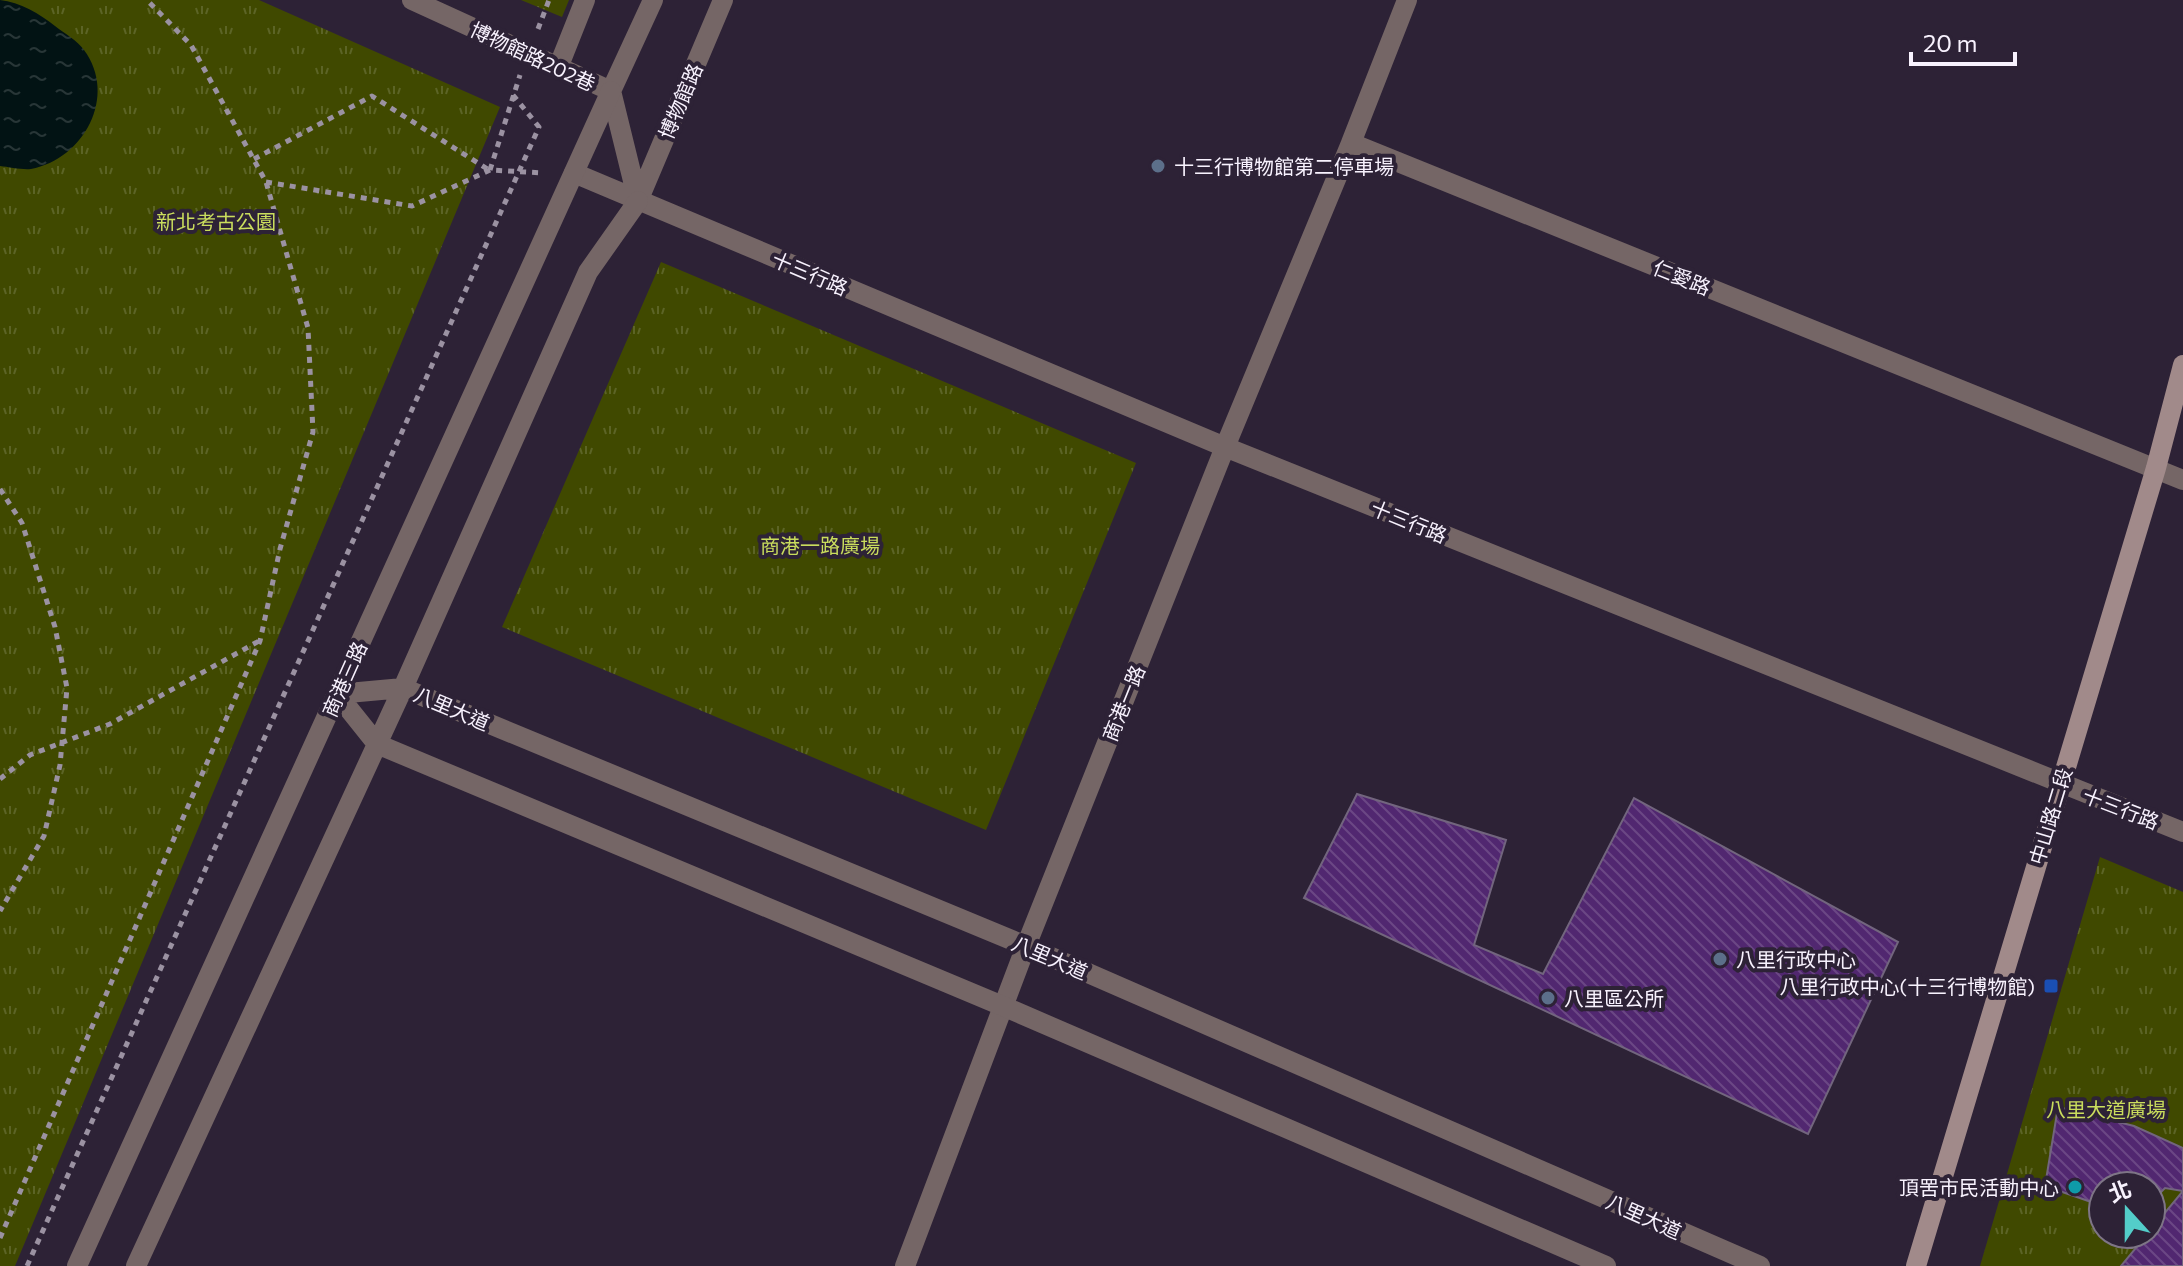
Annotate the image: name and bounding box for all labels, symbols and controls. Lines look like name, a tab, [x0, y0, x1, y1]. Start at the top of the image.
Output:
scale bar	[1911, 16, 2015, 66]
street label: 博物館路202巷	[467, 17, 599, 95]
text: 20 m	[1923, 28, 1977, 57]
street label: 博物館路	[653, 59, 707, 143]
place label: 十三行博物館第二停車場	[1174, 154, 1394, 178]
marker: 十三行博物館第二停車場	[1149, 157, 1167, 175]
park label: 新北考古公園	[156, 209, 276, 233]
street label: 十三行路	[768, 246, 852, 300]
street label: 仁愛路	[1650, 255, 1714, 299]
street label: 十三行路	[1367, 495, 1451, 547]
park label: 商港一路廣場	[760, 533, 880, 557]
street label: 商港三路	[317, 638, 371, 720]
street label: 商港一路	[1097, 661, 1149, 745]
street label: 八里大道	[410, 681, 494, 735]
street label: 中山路二段	[2024, 765, 2076, 867]
street label: 十三行路	[2079, 782, 2163, 834]
street label: 八里大道	[1008, 930, 1092, 984]
place label: 八里行政中心	[1736, 947, 1856, 971]
marker: 八里行政中心	[1711, 950, 1729, 968]
place label: 八里行政中心(十三行博物館)	[1780, 974, 2035, 998]
marker: 八里行政中心(十三行博物館)	[2042, 977, 2060, 995]
place label: 八里區公所	[1564, 986, 1664, 1010]
marker: 八里區公所	[1539, 989, 1557, 1007]
park label: 八里大道廣場	[2046, 1097, 2166, 1121]
north arrow	[2087, 1170, 2167, 1250]
text: 北	[2105, 1174, 2135, 1207]
place label: 頂罟市民活動中心	[1899, 1175, 2059, 1199]
marker: 頂罟市民活動中心	[2066, 1178, 2084, 1196]
street label: 八里大道	[1603, 1189, 1685, 1243]

